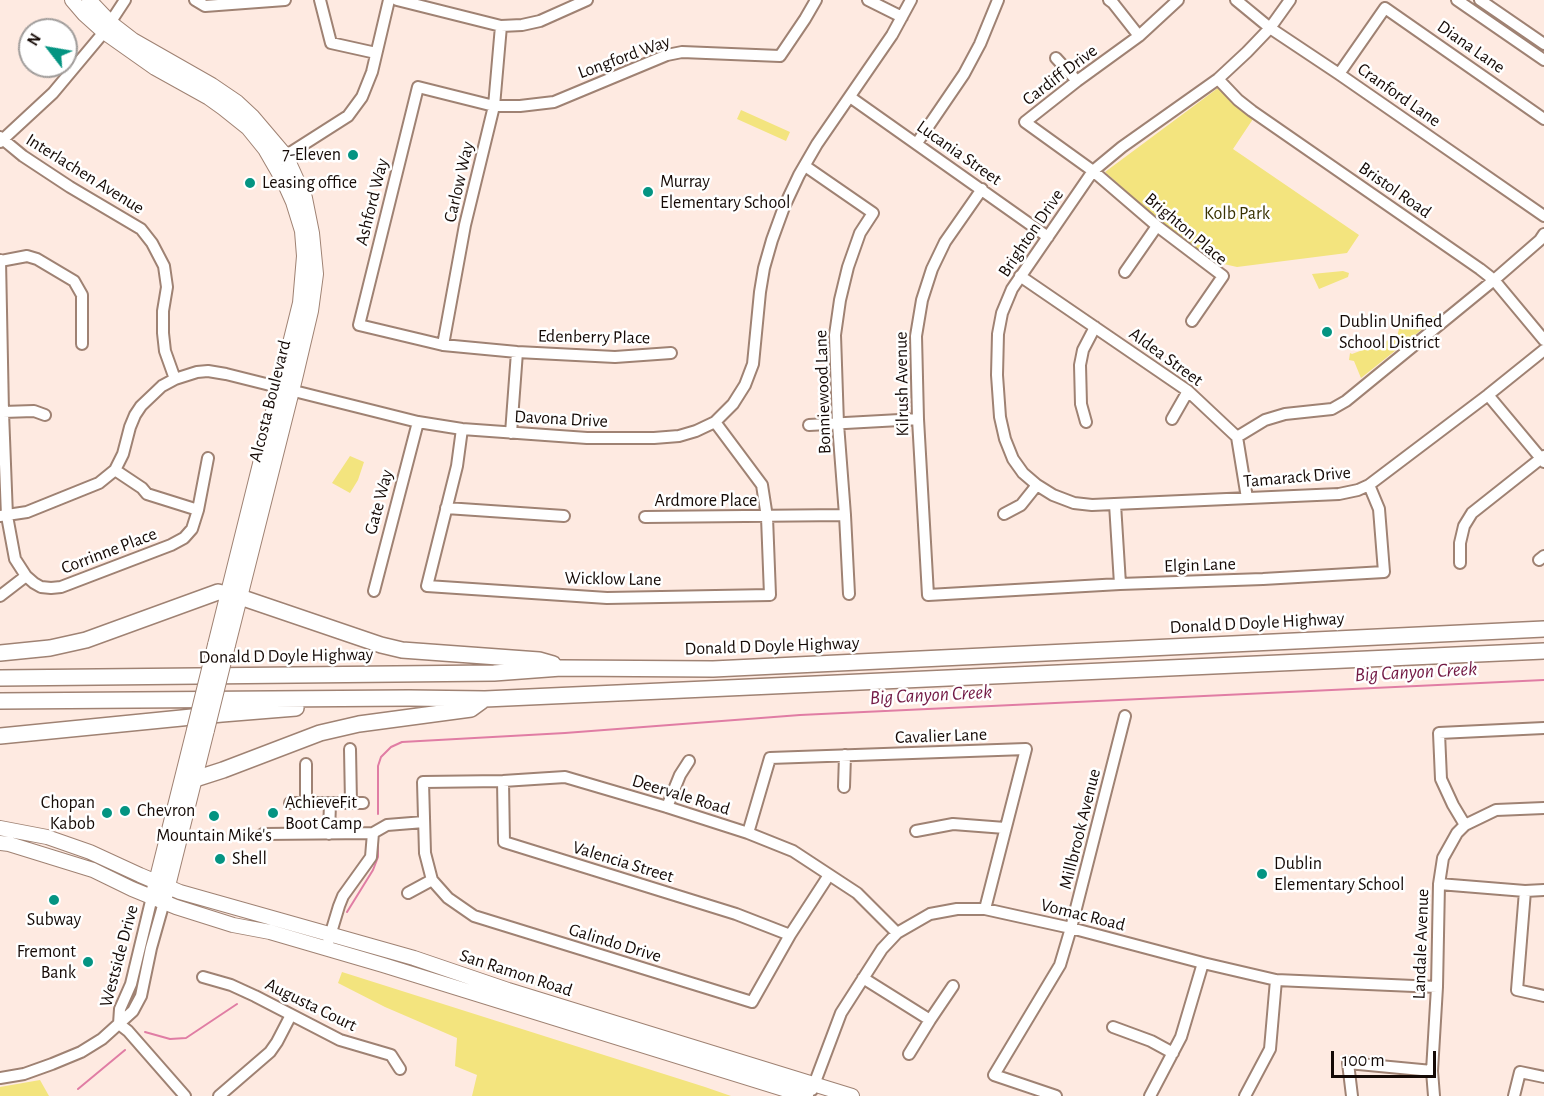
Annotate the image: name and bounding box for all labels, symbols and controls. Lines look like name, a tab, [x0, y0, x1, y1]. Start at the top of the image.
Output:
street label: Diana Lane	[1433, 16, 1509, 78]
north arrow	[18, 18, 78, 78]
street label: Longford Way	[575, 30, 673, 84]
text: N	[25, 31, 44, 49]
street label: Cardiff Drive	[1018, 40, 1102, 110]
street label: Cranford Lane	[1353, 58, 1445, 132]
street label: Lucania Street	[912, 116, 1006, 190]
street label: Interlachen Avenue	[22, 129, 148, 219]
street label: Carlow Way	[439, 139, 479, 225]
place label: 7-Eleven	[282, 144, 341, 166]
marker: 7-Eleven	[346, 148, 360, 162]
street label: Ashford Way	[351, 156, 393, 248]
street label: Bristol Road	[1354, 157, 1436, 223]
place label: Murray Elementary School	[660, 171, 790, 213]
place label: Leasing office	[262, 172, 357, 194]
marker: Leasing office	[243, 176, 257, 190]
marker: Murray Elementary School	[641, 185, 655, 199]
street label: Brighton Drive	[994, 185, 1068, 281]
street label: Brighton Place	[1140, 188, 1232, 270]
park label: Kolb Park	[1204, 203, 1270, 225]
place label: Dublin Unified School District	[1339, 311, 1442, 354]
street label: Aldea Street	[1125, 323, 1207, 391]
street label: Edenberry Place	[538, 325, 650, 349]
marker: Dublin Unified School District	[1320, 325, 1334, 339]
street label: Bonniewood Lane	[810, 330, 836, 454]
street label: Kilrush Avenue	[890, 331, 914, 437]
street label: Alcosta Boulevard	[244, 338, 296, 464]
street label: Davona Drive	[514, 406, 608, 432]
street label: Tamarack Drive	[1242, 462, 1352, 492]
street label: Gate Way	[360, 467, 398, 537]
street label: Ardmore Place	[655, 490, 757, 512]
street label: Corrinne Place	[58, 523, 160, 579]
street label: Elgin Lane	[1164, 553, 1236, 577]
street label: Wicklow Lane	[564, 567, 662, 591]
street label: Donald D Doyle Highway	[1169, 608, 1345, 638]
street label: Donald D Doyle Highway	[684, 632, 860, 660]
street label: Donald D Doyle Highway	[198, 644, 374, 668]
water label: Big Canyon Creek	[1354, 657, 1478, 687]
water label: Big Canyon Creek	[869, 680, 993, 710]
street label: Cavalier Lane	[895, 724, 987, 748]
street label: Millbrook Avenue	[1055, 766, 1105, 892]
street label: Deervale Road	[629, 770, 733, 820]
place label: Chopan Kabob	[41, 792, 95, 834]
place label: AchieveFit Boot Camp	[285, 792, 362, 834]
place label: Chevron	[137, 800, 195, 822]
marker: Chevron	[118, 804, 132, 818]
marker: Chopan Kabob	[100, 806, 114, 820]
marker: AchieveFit Boot Camp	[266, 806, 280, 820]
marker: Mountain Mike's	[207, 809, 221, 823]
place label: Mountain Mike's	[156, 825, 272, 847]
street label: Valencia Street	[570, 836, 676, 888]
place label: Shell	[232, 848, 267, 870]
marker: Shell	[213, 852, 227, 866]
place label: Dublin Elementary School	[1274, 853, 1404, 896]
marker: Dublin Elementary School	[1255, 867, 1269, 881]
street label: Landale Avenue	[1408, 888, 1434, 1000]
marker: Subway	[47, 893, 61, 907]
street label: Vomac Road	[1038, 894, 1128, 936]
street label: Westside Drive	[95, 902, 143, 1010]
place label: Subway	[27, 909, 81, 931]
street label: Galindo Drive	[566, 919, 664, 967]
place label: Fremont Bank	[17, 941, 76, 984]
street label: San Ramon Road	[457, 945, 575, 1001]
marker: Fremont Bank	[81, 955, 95, 969]
street label: Augusta Court	[262, 974, 360, 1036]
scale bar	[1334, 1039, 1439, 1077]
text: 100 m	[1342, 1052, 1385, 1070]

